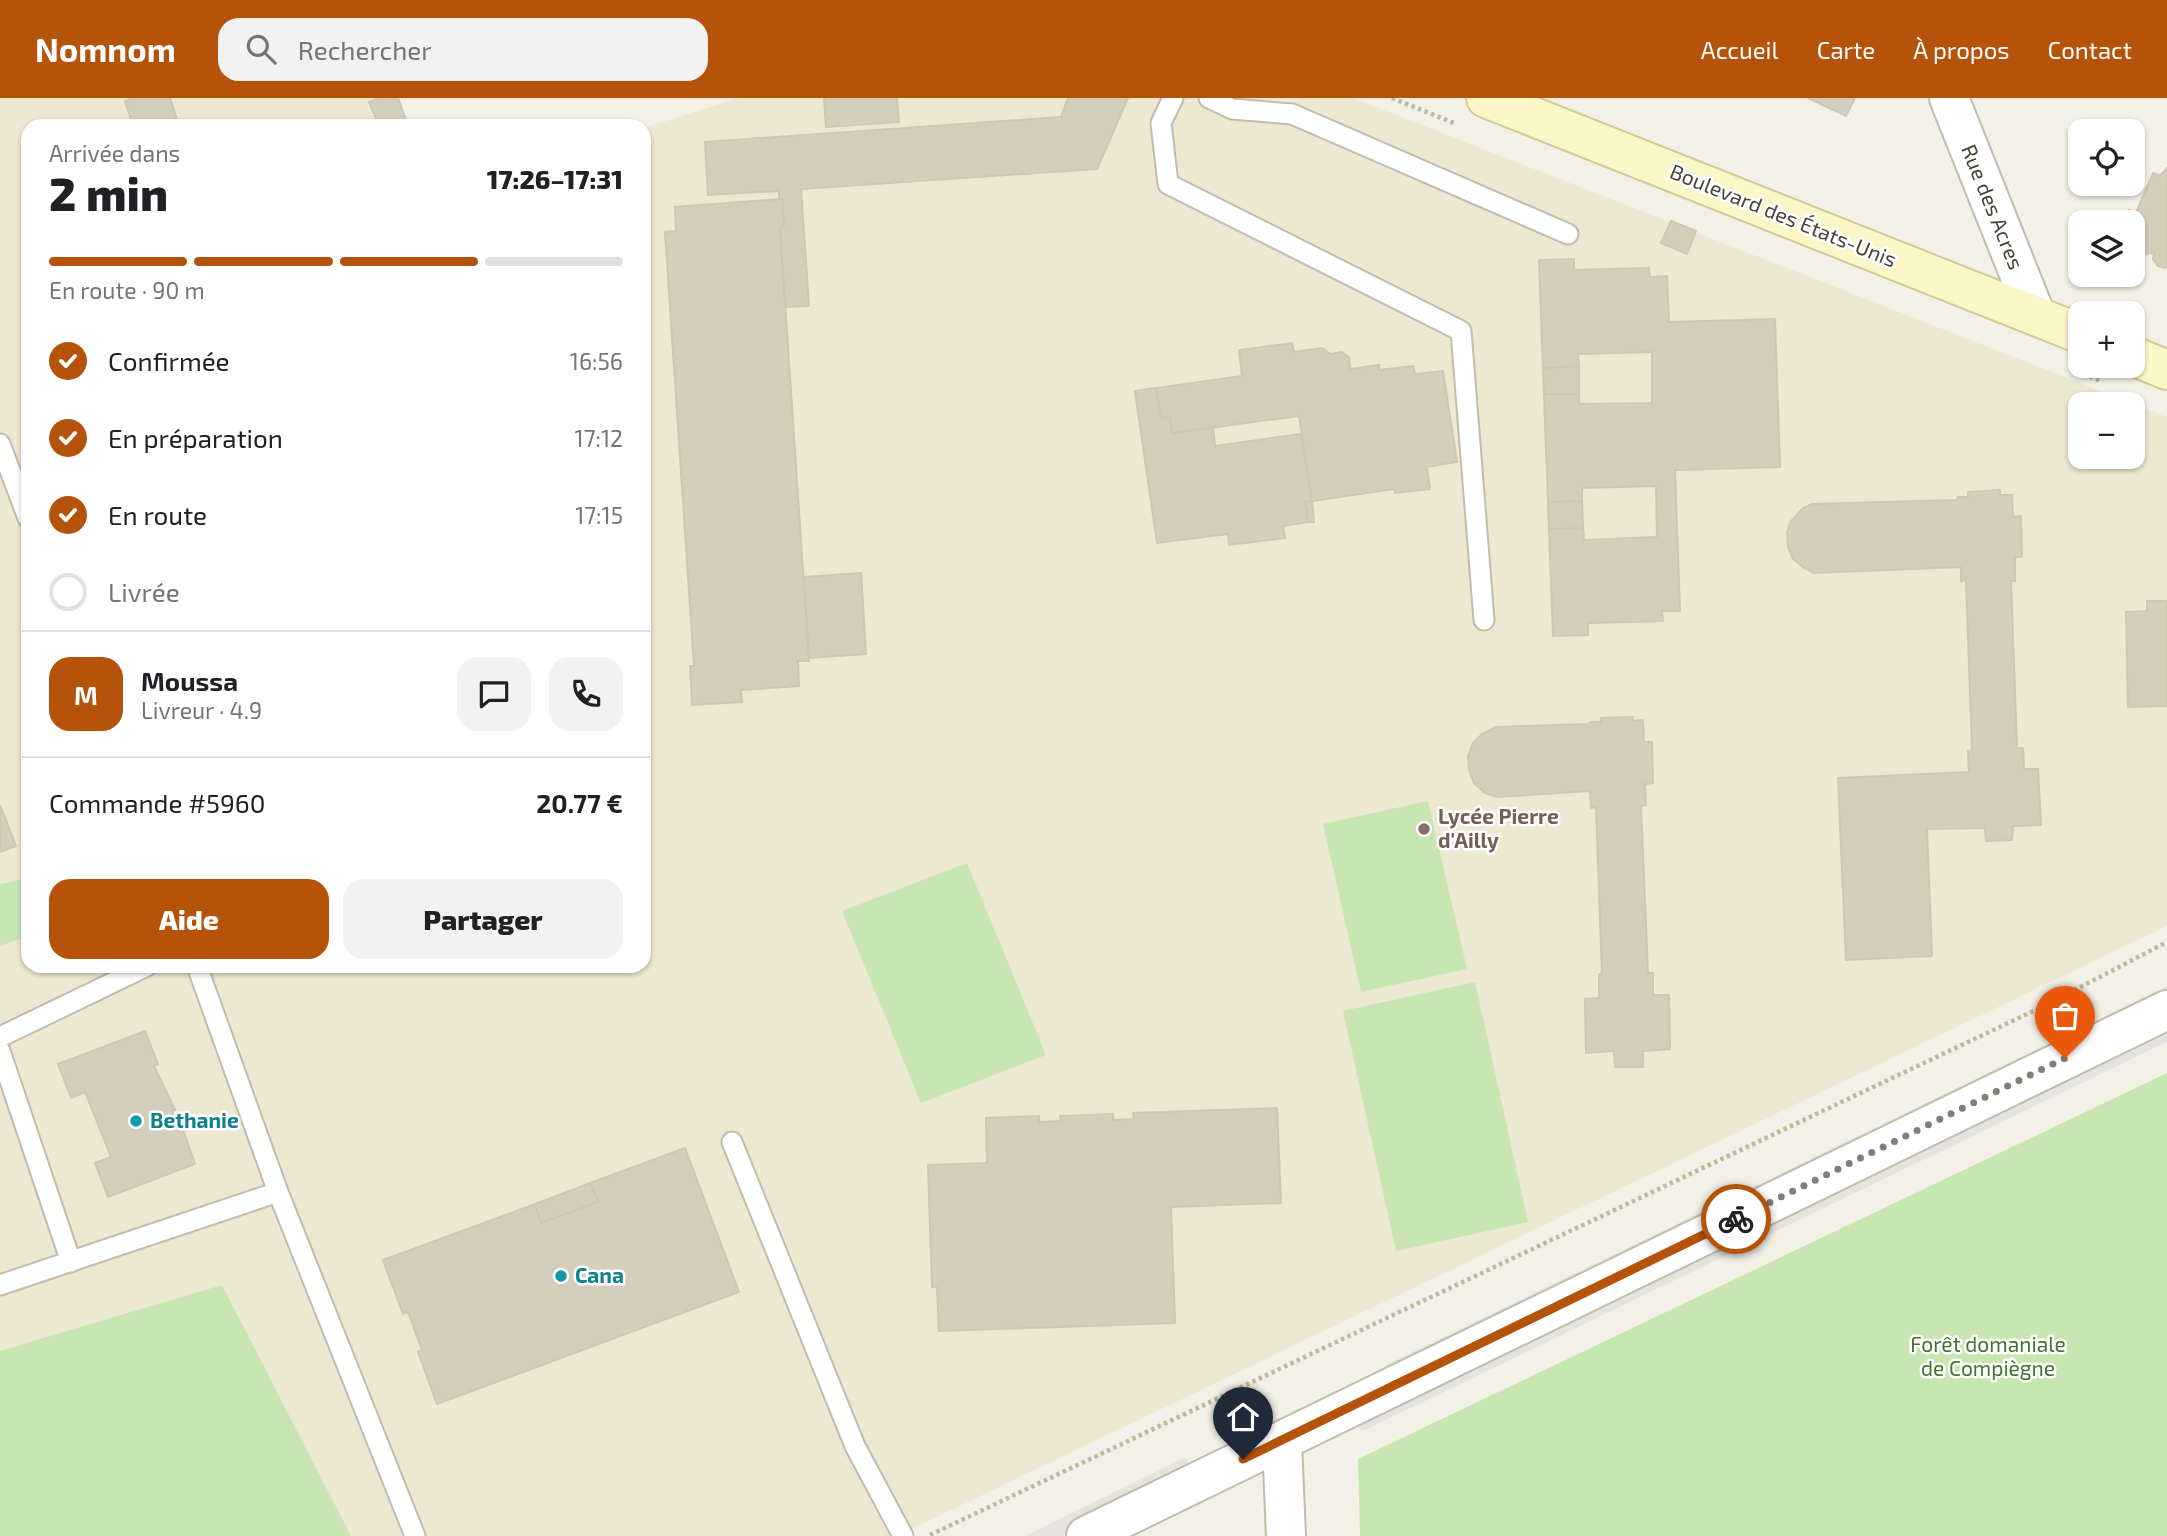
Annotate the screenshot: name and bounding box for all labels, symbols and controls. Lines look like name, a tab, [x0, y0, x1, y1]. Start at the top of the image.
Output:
search box	[218, 18, 708, 81]
text: Nomnom	[35, 29, 176, 69]
icon: search	[242, 30, 280, 68]
text: Rechercher	[298, 34, 432, 65]
text: Accueil	[1701, 35, 1779, 64]
text: Carte	[1817, 35, 1875, 64]
text: À propos	[1913, 35, 2010, 64]
text: Contact	[2048, 35, 2132, 64]
map controls	[2068, 119, 2145, 469]
button: locate	[2068, 119, 2145, 196]
text: Arrivée dans	[49, 139, 180, 167]
street label: Rue des Acres	[1957, 140, 2030, 273]
street label: Boulevard des États-Unis	[1667, 158, 1900, 272]
text: 17:26–17:31	[487, 163, 623, 194]
text: 2 min	[49, 165, 168, 220]
button: layers	[2068, 210, 2145, 287]
text: En route · 90 m	[49, 276, 205, 304]
button: +	[2068, 301, 2145, 378]
icon: check	[49, 342, 87, 380]
text: Confirmée	[108, 345, 230, 376]
text: 16:56	[570, 347, 623, 375]
button: −	[2068, 392, 2145, 469]
icon: check	[49, 419, 87, 457]
text: En préparation	[108, 422, 283, 453]
text: 17:12	[575, 424, 623, 452]
icon: check	[49, 496, 87, 534]
text: En route	[108, 499, 207, 530]
text: 17:15	[575, 501, 623, 529]
text: Livrée	[108, 576, 180, 607]
button: chat	[457, 657, 531, 731]
button: phone	[549, 657, 623, 731]
text: Moussa	[141, 665, 238, 696]
text: M	[74, 679, 98, 710]
text: Livreur · 4.9	[141, 696, 262, 724]
text: Commande #5960	[49, 787, 265, 818]
text: 20.77 €	[536, 787, 623, 818]
place label: Lycée Pierre d'Ailly	[1438, 803, 1559, 853]
marker: Lycée Pierre d'Ailly	[1416, 821, 1432, 837]
button: Aide	[49, 879, 329, 959]
button: Partager	[343, 879, 623, 959]
pin	[2035, 986, 2095, 1058]
icon: bag	[2046, 997, 2084, 1035]
place label: Bethanie	[150, 1107, 239, 1132]
marker: Bethanie	[128, 1113, 144, 1129]
courier	[1701, 1184, 1771, 1254]
icon: bike	[1717, 1200, 1755, 1238]
place label: Cana	[575, 1262, 624, 1287]
marker: Cana	[553, 1268, 569, 1284]
park label: Forêt domaniale de Compiègne	[1910, 1331, 2066, 1380]
pin	[1213, 1387, 1273, 1459]
icon: home	[1224, 1398, 1262, 1436]

